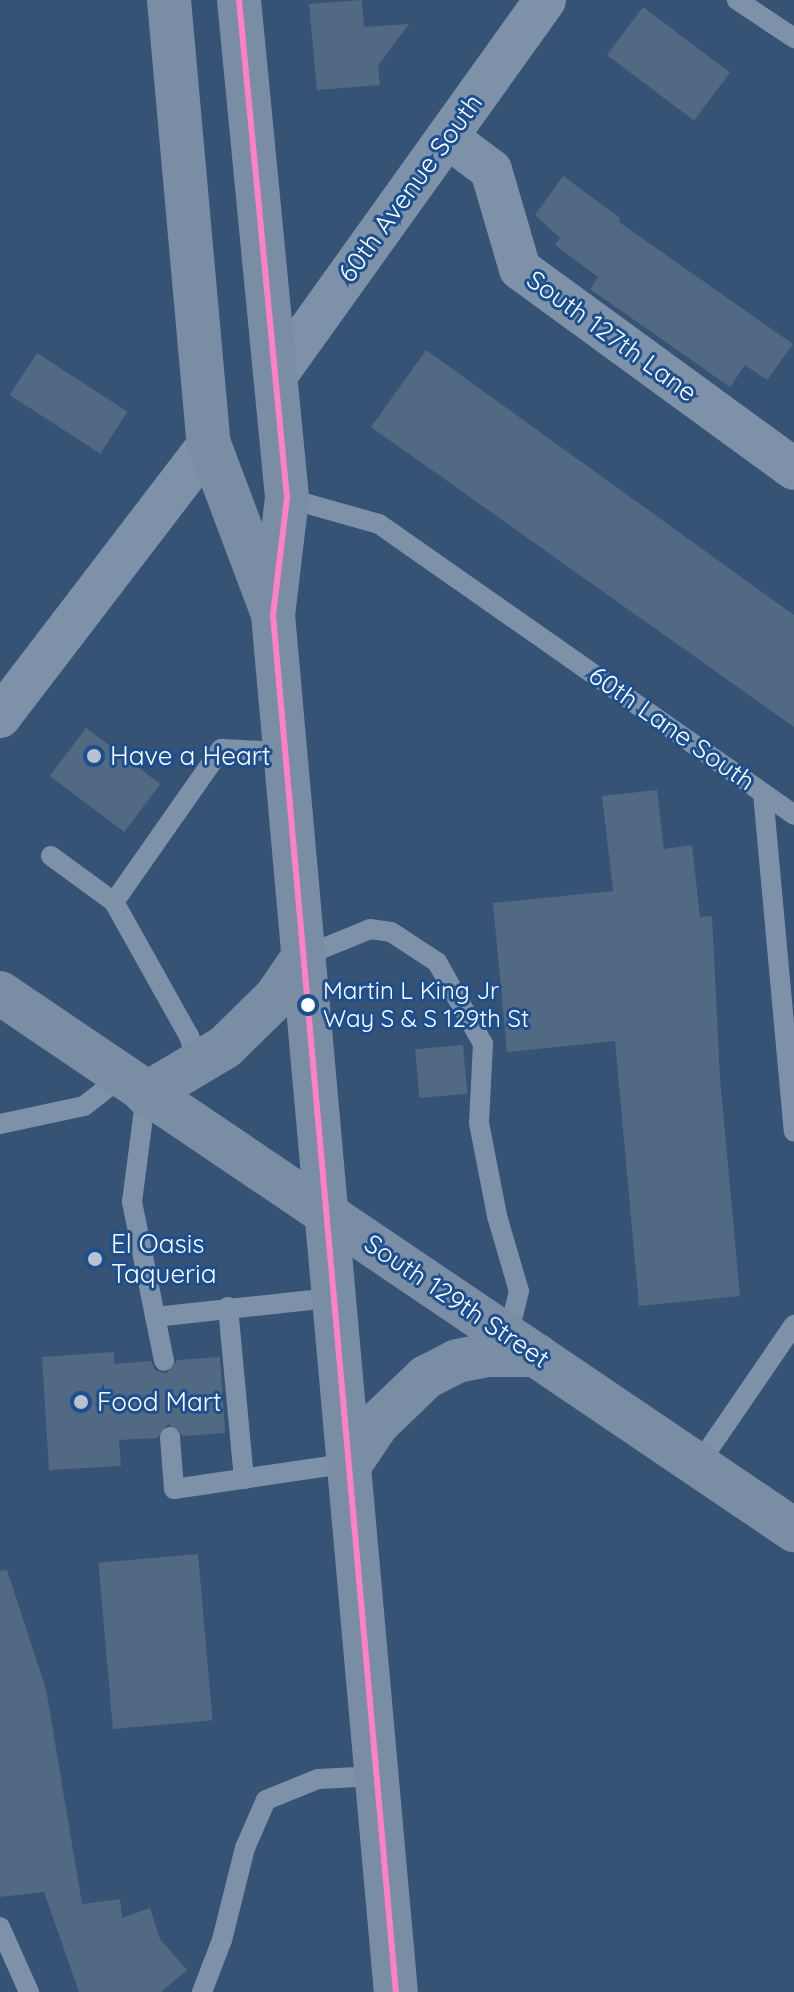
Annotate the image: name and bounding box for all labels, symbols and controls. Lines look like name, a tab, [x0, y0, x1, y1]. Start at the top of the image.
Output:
street label: 60th Avenue South	[331, 88, 489, 288]
street label: South 127th Lane	[521, 264, 703, 408]
street label: 60th Lane South	[583, 659, 761, 797]
place label: Have a Heart	[110, 740, 271, 772]
marker: Have a Heart	[85, 747, 103, 765]
place label: Martin L King Jr Way S & S 129th St	[323, 977, 529, 1033]
marker: Martin L King Jr Way S & S 129th St	[300, 997, 316, 1013]
place label: El Oasis Taqueria	[111, 1228, 216, 1290]
street label: South 129th Street	[359, 1228, 555, 1374]
marker: El Oasis Taqueria	[86, 1250, 104, 1268]
place label: Food Mart	[97, 1386, 222, 1418]
marker: Food Mart	[72, 1393, 90, 1411]

